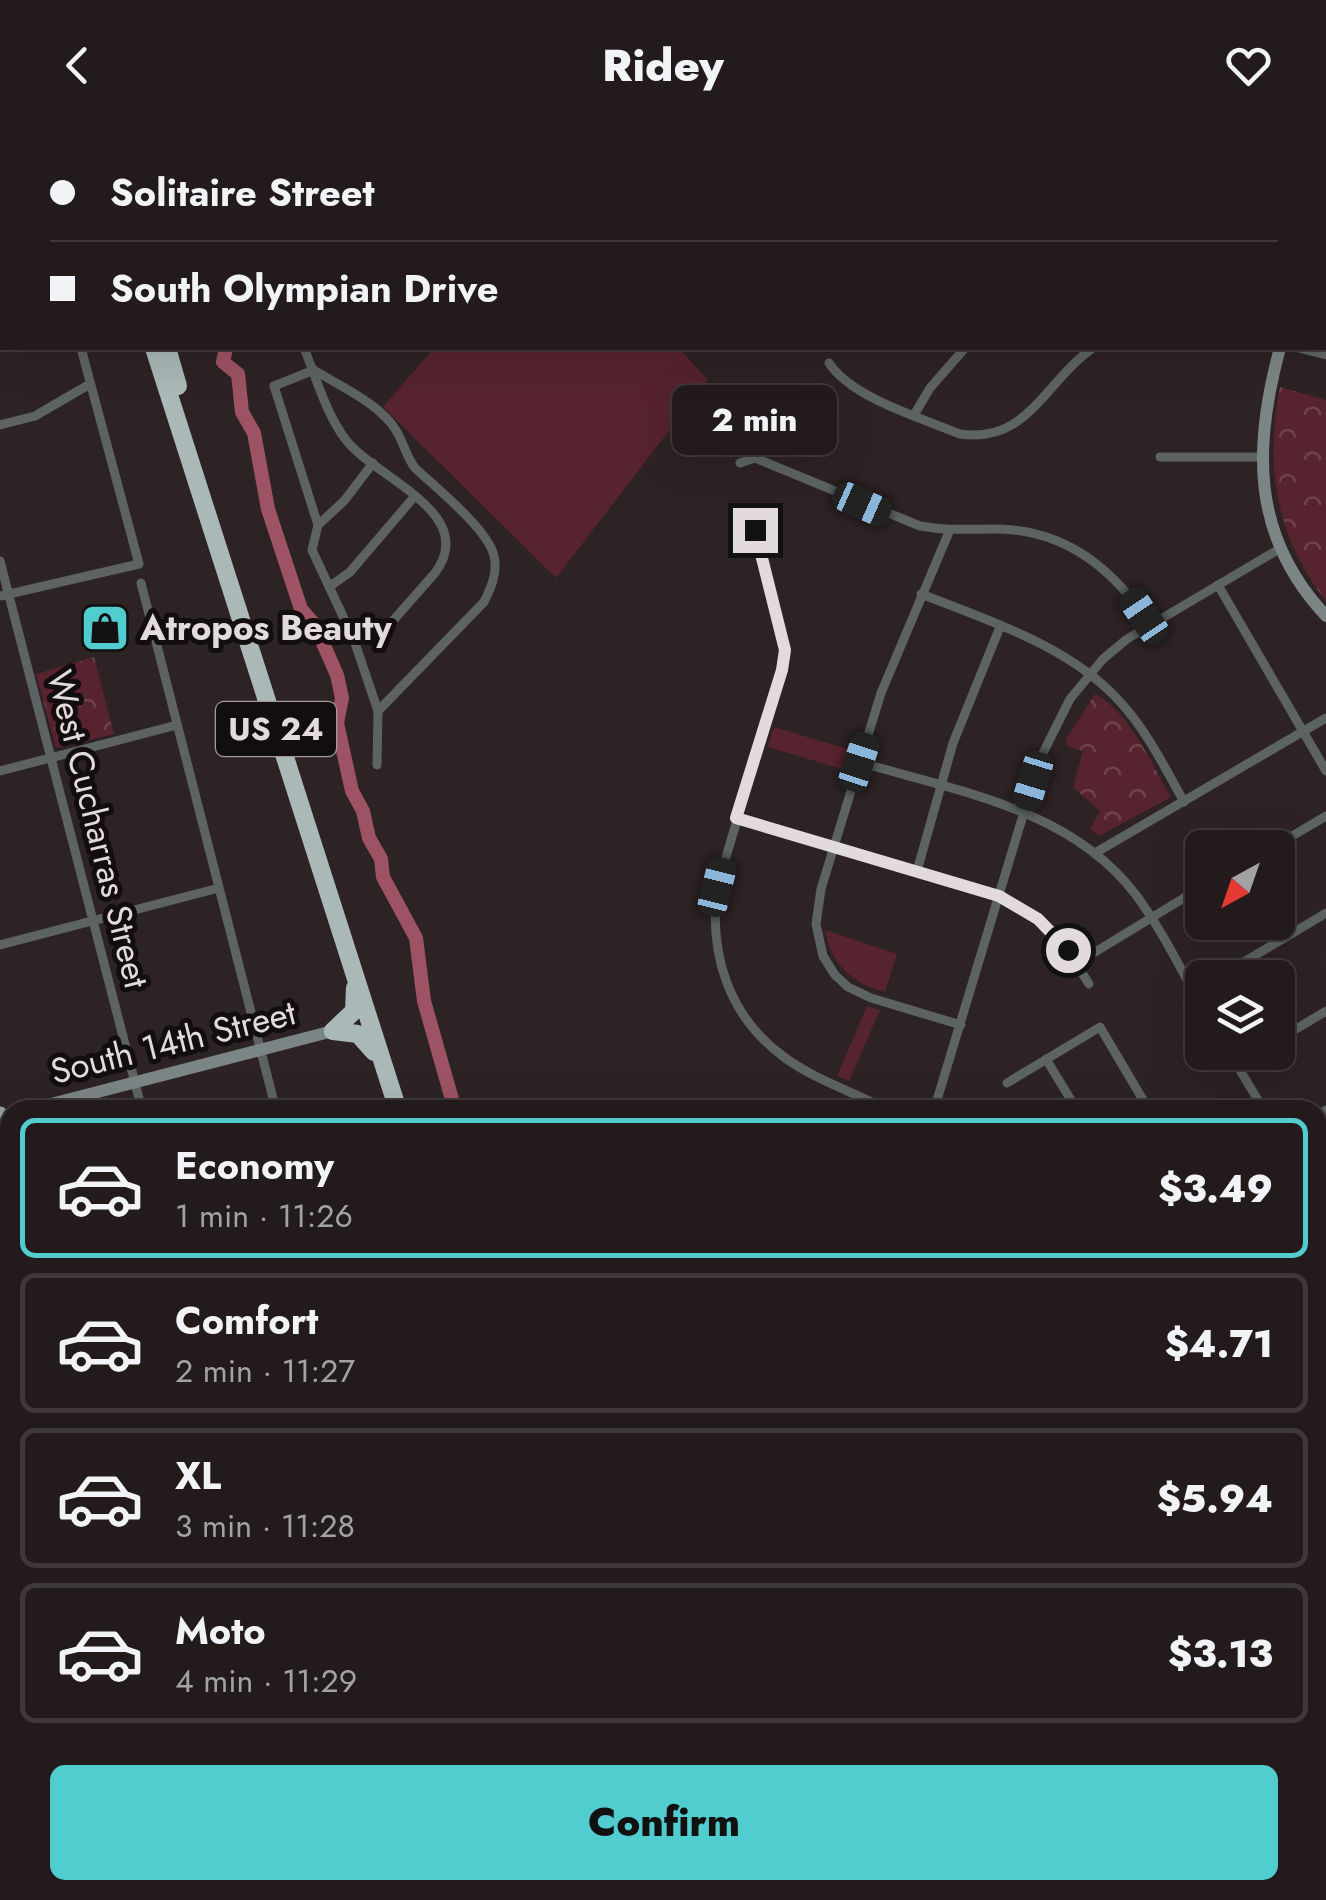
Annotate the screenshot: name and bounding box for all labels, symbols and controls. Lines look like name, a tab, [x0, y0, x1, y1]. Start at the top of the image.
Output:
text: Ridey	[602, 33, 724, 98]
icon: back	[50, 38, 105, 93]
icon: heart	[1221, 38, 1276, 93]
text: Solitaire Street	[110, 165, 375, 220]
text: South Olympian Drive	[110, 261, 498, 316]
callout: 2 min	[672, 385, 838, 455]
text: 2 min	[712, 397, 797, 443]
car	[828, 478, 896, 530]
route end	[733, 508, 778, 553]
car	[1115, 583, 1173, 649]
shop icon: Atropos Beauty	[79, 602, 131, 654]
place label: Atropos Beauty	[139, 603, 392, 653]
street label: West Cucharras Street	[34, 665, 162, 994]
road number: US 24	[216, 702, 336, 756]
car	[835, 729, 883, 795]
car	[1010, 748, 1056, 814]
north arrow	[1185, 830, 1295, 940]
map controls	[1185, 830, 1295, 1070]
car	[695, 854, 739, 920]
route start	[1046, 928, 1091, 973]
button: layers	[1185, 960, 1295, 1070]
street label: South 14th Street	[45, 987, 301, 1097]
text: Economy	[175, 1138, 334, 1193]
icon: car	[55, 1143, 145, 1233]
text: $3.49	[1158, 1161, 1273, 1216]
text: 1 min · 11:26	[175, 1193, 353, 1239]
text: Comfort	[175, 1293, 318, 1348]
icon: car	[55, 1298, 145, 1388]
text: $4.71	[1165, 1316, 1273, 1371]
text: 2 min · 11:27	[175, 1348, 355, 1394]
text: XL	[175, 1448, 221, 1503]
icon: car	[55, 1453, 145, 1543]
text: $5.94	[1157, 1471, 1273, 1526]
text: 3 min · 11:28	[175, 1503, 355, 1549]
text: Moto	[175, 1603, 266, 1658]
icon: car	[55, 1608, 145, 1698]
text: $3.13	[1168, 1626, 1273, 1681]
text: 4 min · 11:29	[175, 1658, 357, 1704]
button: Confirm	[50, 1765, 1278, 1880]

